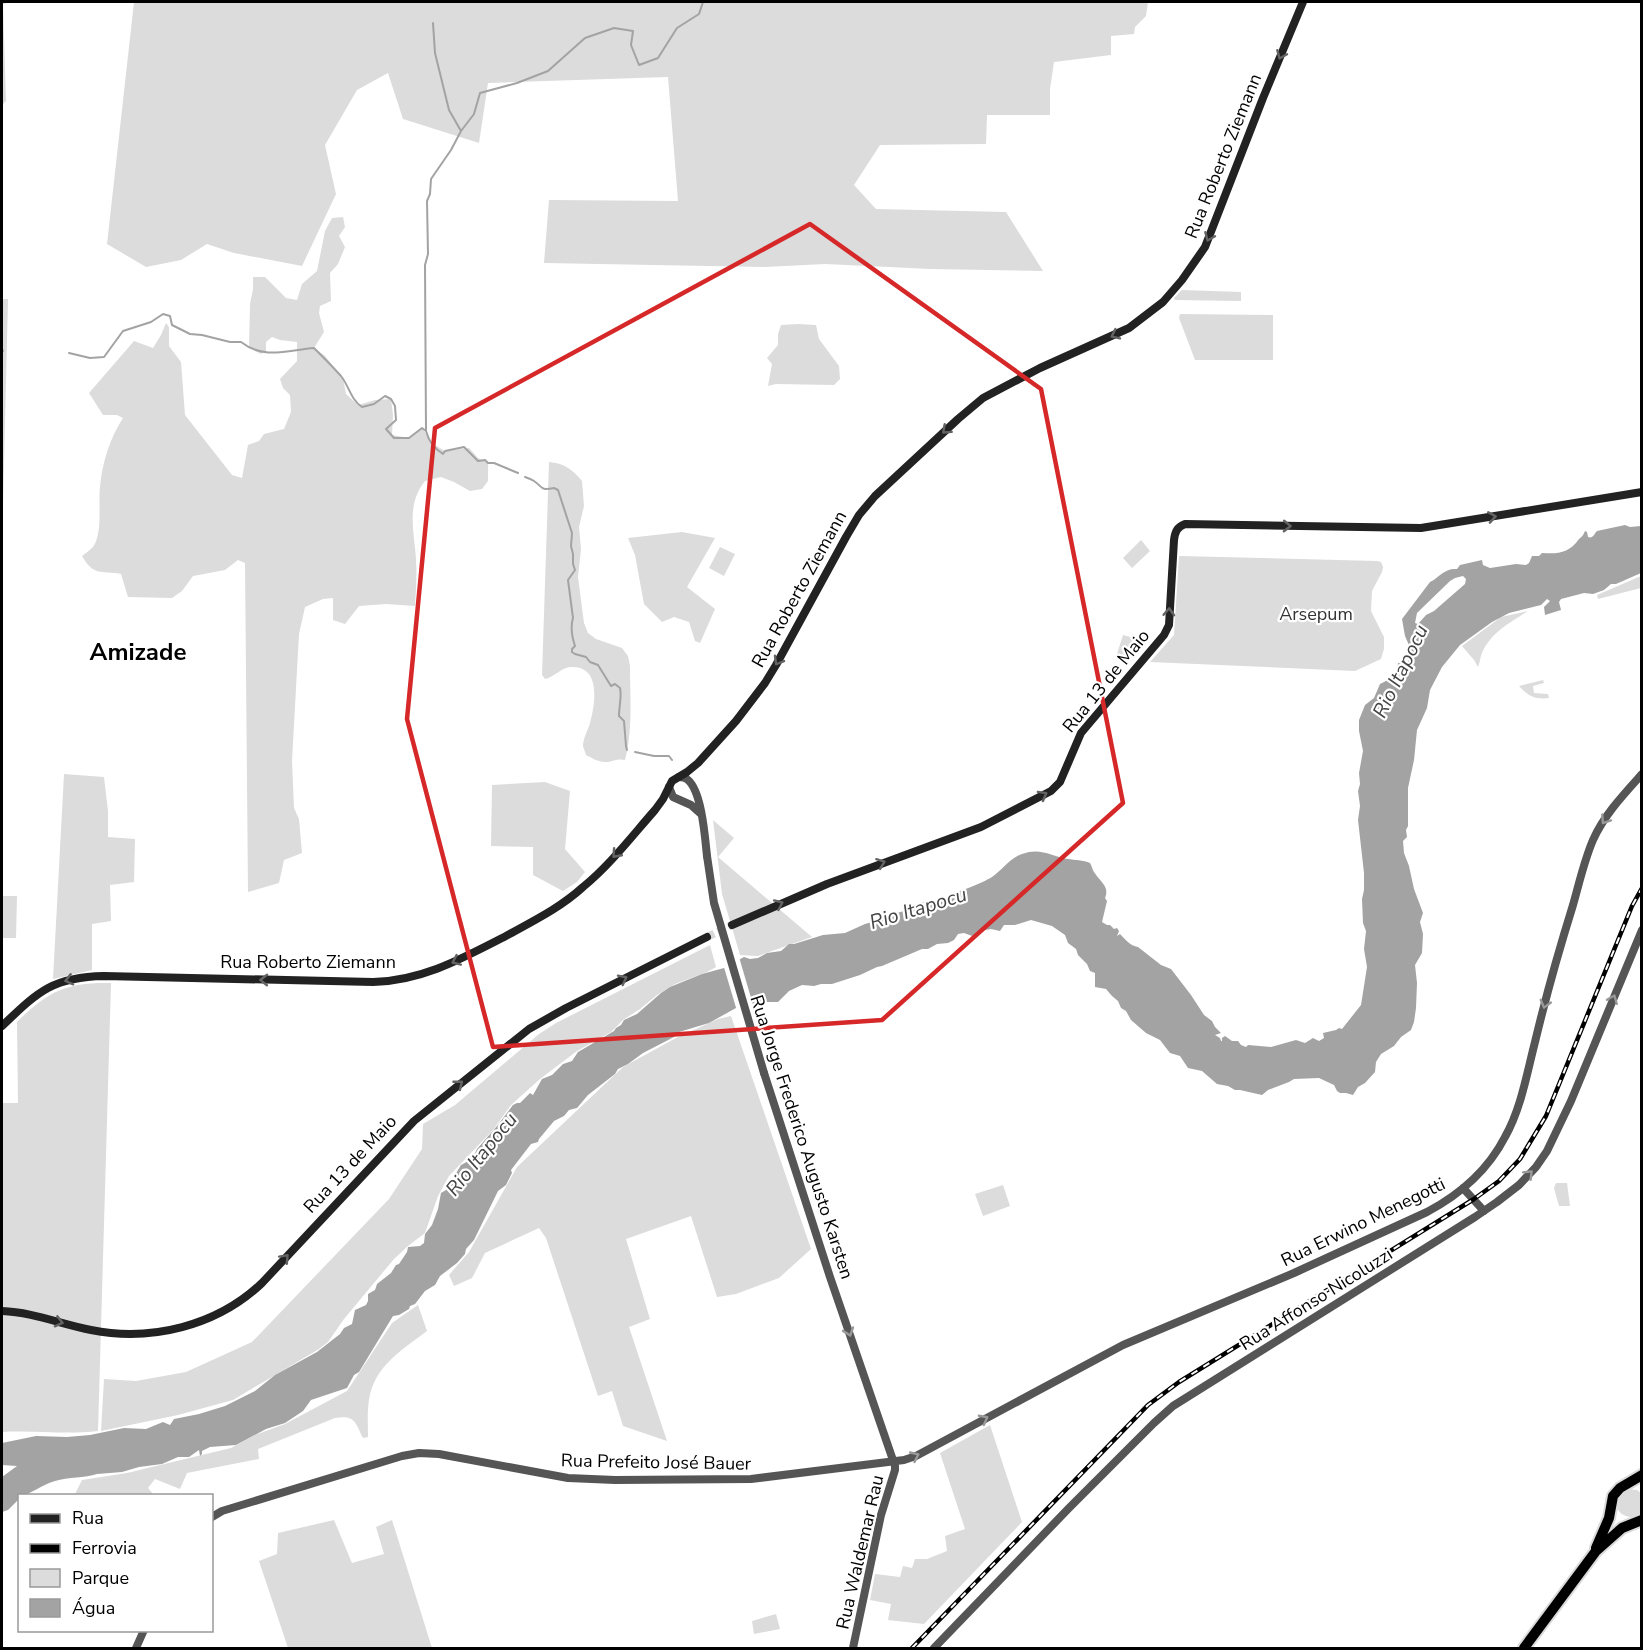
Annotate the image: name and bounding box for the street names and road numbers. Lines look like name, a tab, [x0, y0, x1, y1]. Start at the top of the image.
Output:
street label: Rua Roberto Ziemann	[1179, 70, 1267, 242]
street label: Rua Roberto Ziemann	[746, 506, 852, 672]
street label: Rua 13 de Maio	[1057, 624, 1155, 738]
street label: Rua Roberto Ziemann	[220, 950, 396, 974]
street label: Rua Jorge Frederico Augusto Karsten	[745, 992, 859, 1282]
street label: Rua 13 de Maio	[298, 1110, 402, 1218]
street label: Rua Erwino Menegotti	[1277, 1172, 1449, 1272]
street label: Rua Affonso Nicoluzzi	[1235, 1242, 1397, 1356]
street label: Rua Prefeito José Bauer	[561, 1448, 752, 1476]
street label: Rua Waldemar Rau	[831, 1473, 889, 1631]

